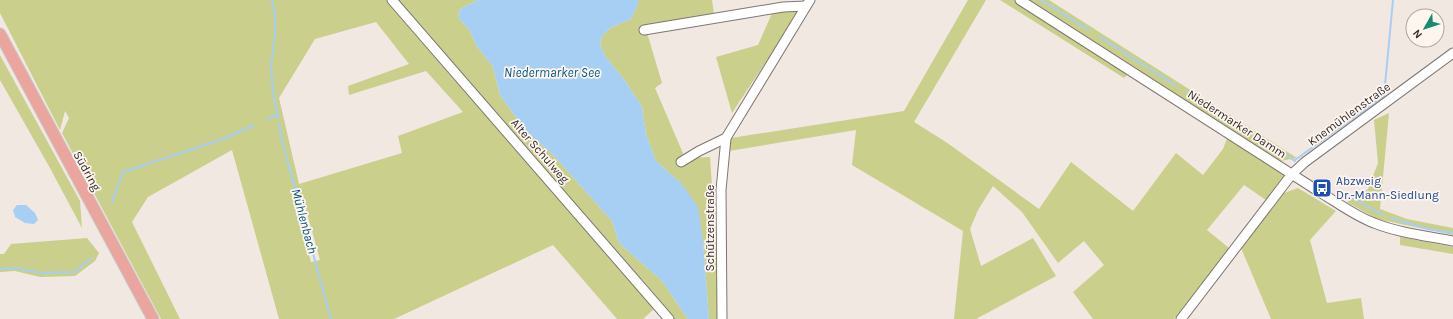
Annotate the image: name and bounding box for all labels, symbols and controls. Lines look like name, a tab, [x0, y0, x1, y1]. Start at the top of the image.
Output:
north arrow	[1405, 8, 1445, 48]
text: N	[1410, 27, 1425, 41]
water label: Niedermarker See	[504, 65, 600, 80]
street label: Knemühlenstraße	[1305, 79, 1393, 149]
street label: Niedermarker Damm	[1185, 87, 1289, 161]
street label: Alter Schulweg	[508, 116, 572, 186]
street label: Südring	[70, 149, 104, 194]
place label: Abzweig Dr.-Mann-Siedlung	[1336, 174, 1439, 202]
bus stop icon: Abzweig Dr.-Mann-Siedlung	[1311, 177, 1333, 199]
street label: Schützenstraße	[703, 185, 717, 271]
water label: Mühlenbach	[289, 187, 320, 255]

